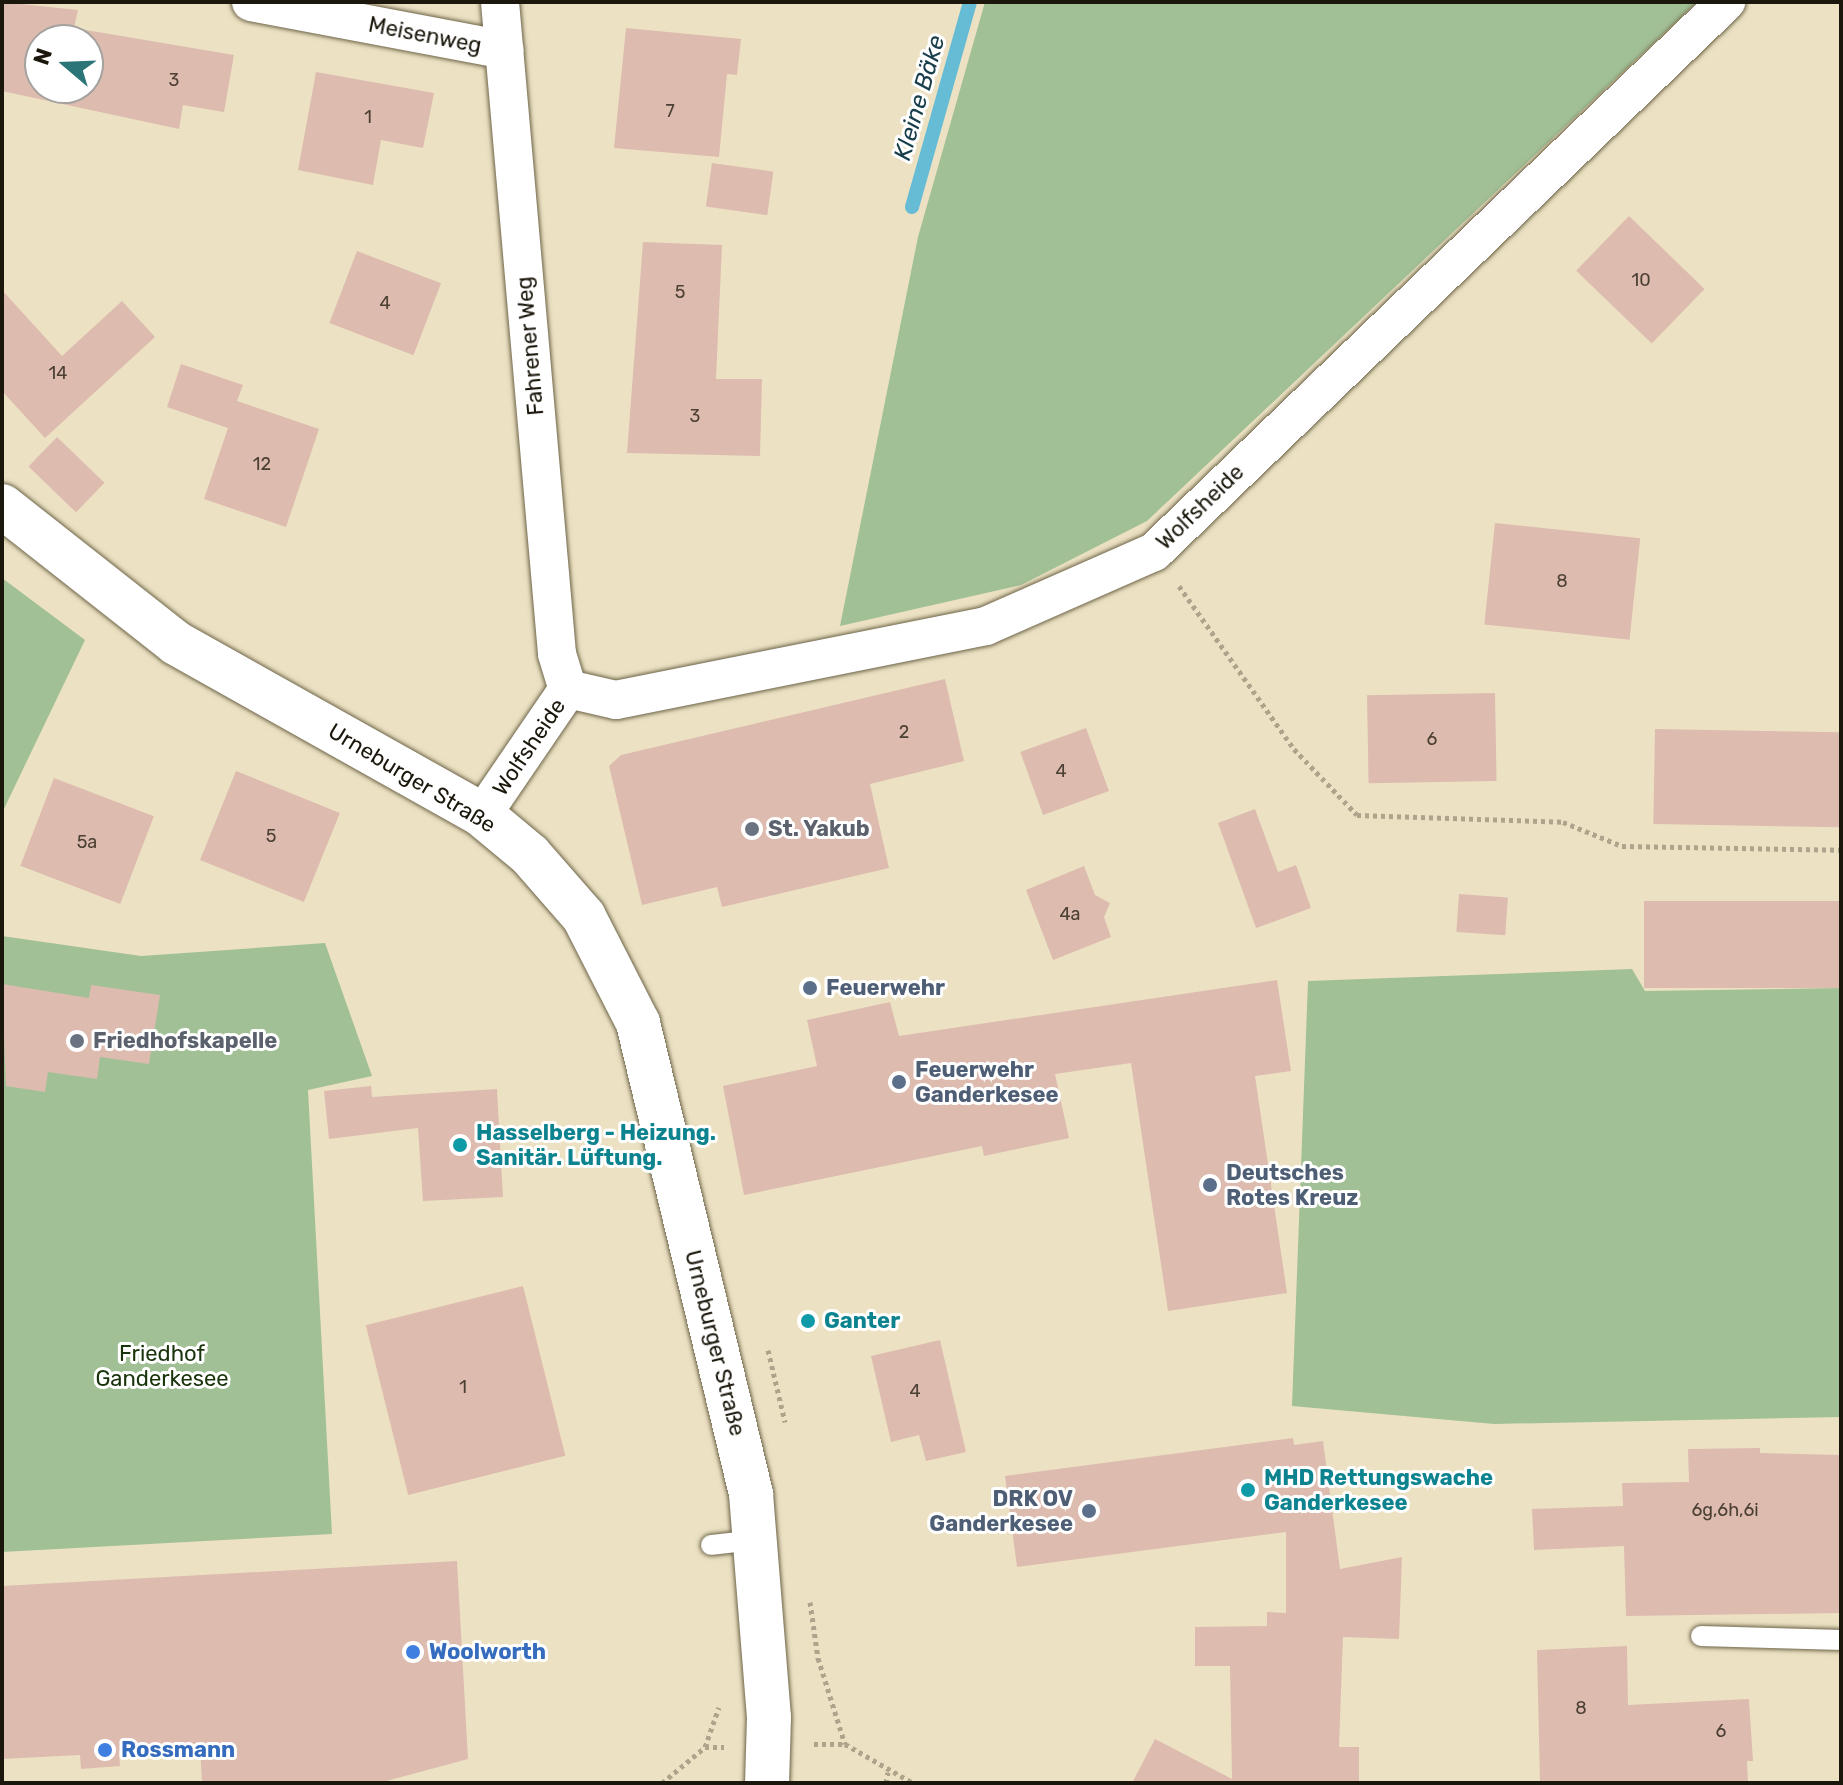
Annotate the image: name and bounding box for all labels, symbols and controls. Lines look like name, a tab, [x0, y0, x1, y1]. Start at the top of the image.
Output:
street label: Meisenweg	[366, 11, 484, 59]
north arrow	[24, 24, 104, 104]
water label: Kleine Bäke	[888, 32, 952, 164]
text: N	[27, 45, 58, 69]
house number: 3	[169, 69, 179, 91]
house number: 7	[665, 100, 675, 122]
house number: 1	[364, 106, 372, 128]
house number: 10	[1631, 269, 1651, 291]
street label: Fahrener Weg	[511, 275, 549, 417]
house number: 5	[675, 281, 685, 303]
house number: 4	[379, 292, 391, 314]
house number: 14	[49, 362, 67, 384]
house number: 3	[690, 405, 700, 427]
house number: 12	[253, 453, 271, 475]
street label: Wolfsheide	[1151, 459, 1249, 555]
house number: 8	[1556, 570, 1568, 592]
street label: Wolfsheide	[487, 693, 571, 801]
street label: Urneburger Straße	[323, 718, 501, 838]
house number: 2	[899, 721, 909, 743]
house number: 6	[1427, 728, 1437, 750]
house number: 4	[1055, 760, 1067, 782]
place label: St. Yakub	[768, 816, 870, 842]
marker: St. Yakub	[743, 820, 761, 838]
house number: 5	[266, 825, 276, 847]
house number: 5a	[77, 831, 97, 853]
house number: 4a	[1059, 903, 1081, 925]
place label: Feuerwehr	[826, 975, 945, 1001]
marker: Feuerwehr	[801, 979, 819, 997]
place label: Friedhofskapelle	[93, 1028, 277, 1054]
marker: Friedhofskapelle	[68, 1032, 86, 1050]
place label: Feuerwehr Ganderkesee	[915, 1056, 1059, 1108]
marker: Feuerwehr Ganderkesee	[890, 1073, 908, 1091]
place label: Hasselberg - Heizung. Sanitär. Lüftung.	[476, 1119, 716, 1170]
marker: Hasselberg - Heizung. Sanitär. Lüftung.	[451, 1136, 469, 1154]
place label: Deutsches Rotes Kreuz	[1226, 1159, 1358, 1210]
marker: Deutsches Rotes Kreuz	[1201, 1176, 1219, 1194]
street label: Urneburger Straße	[679, 1247, 751, 1439]
place label: Ganter	[824, 1308, 900, 1334]
marker: Ganter	[799, 1312, 817, 1330]
park label: Friedhof Ganderkesee	[95, 1340, 229, 1392]
house number: 1	[459, 1376, 467, 1398]
house number: 4	[909, 1380, 921, 1402]
place label: MHD Rettungswache Ganderkesee	[1264, 1464, 1493, 1516]
marker: MHD Rettungswache Ganderkesee	[1239, 1481, 1257, 1499]
place label: DRK OV Ganderkesee	[929, 1485, 1073, 1536]
house number: 6g,6h,6i	[1691, 1499, 1759, 1521]
marker: DRK OV Ganderkesee	[1080, 1502, 1098, 1520]
place label: Woolworth	[429, 1639, 546, 1665]
marker: Woolworth	[404, 1643, 422, 1661]
house number: 8	[1575, 1697, 1587, 1719]
house number: 6	[1716, 1720, 1726, 1742]
place label: Rossmann	[121, 1737, 235, 1763]
marker: Rossmann	[96, 1741, 114, 1759]

